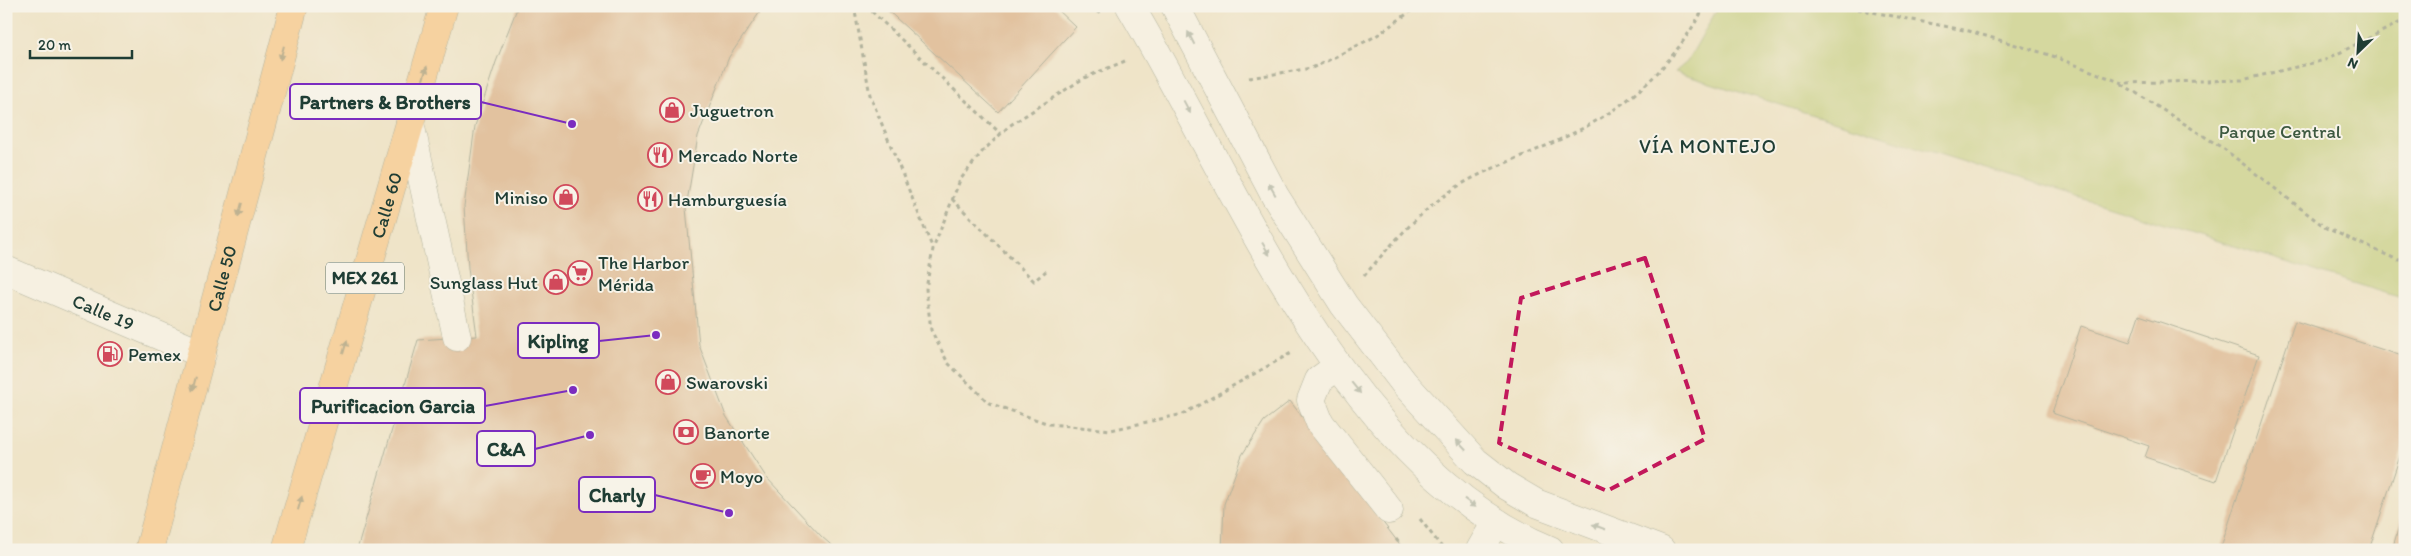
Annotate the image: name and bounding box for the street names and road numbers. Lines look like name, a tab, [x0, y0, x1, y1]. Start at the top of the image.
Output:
street label: Calle 60	[366, 170, 407, 241]
street label: Calle 50	[202, 243, 242, 314]
road number: MEX 261	[326, 262, 404, 294]
street label: Calle 19	[69, 289, 138, 336]

